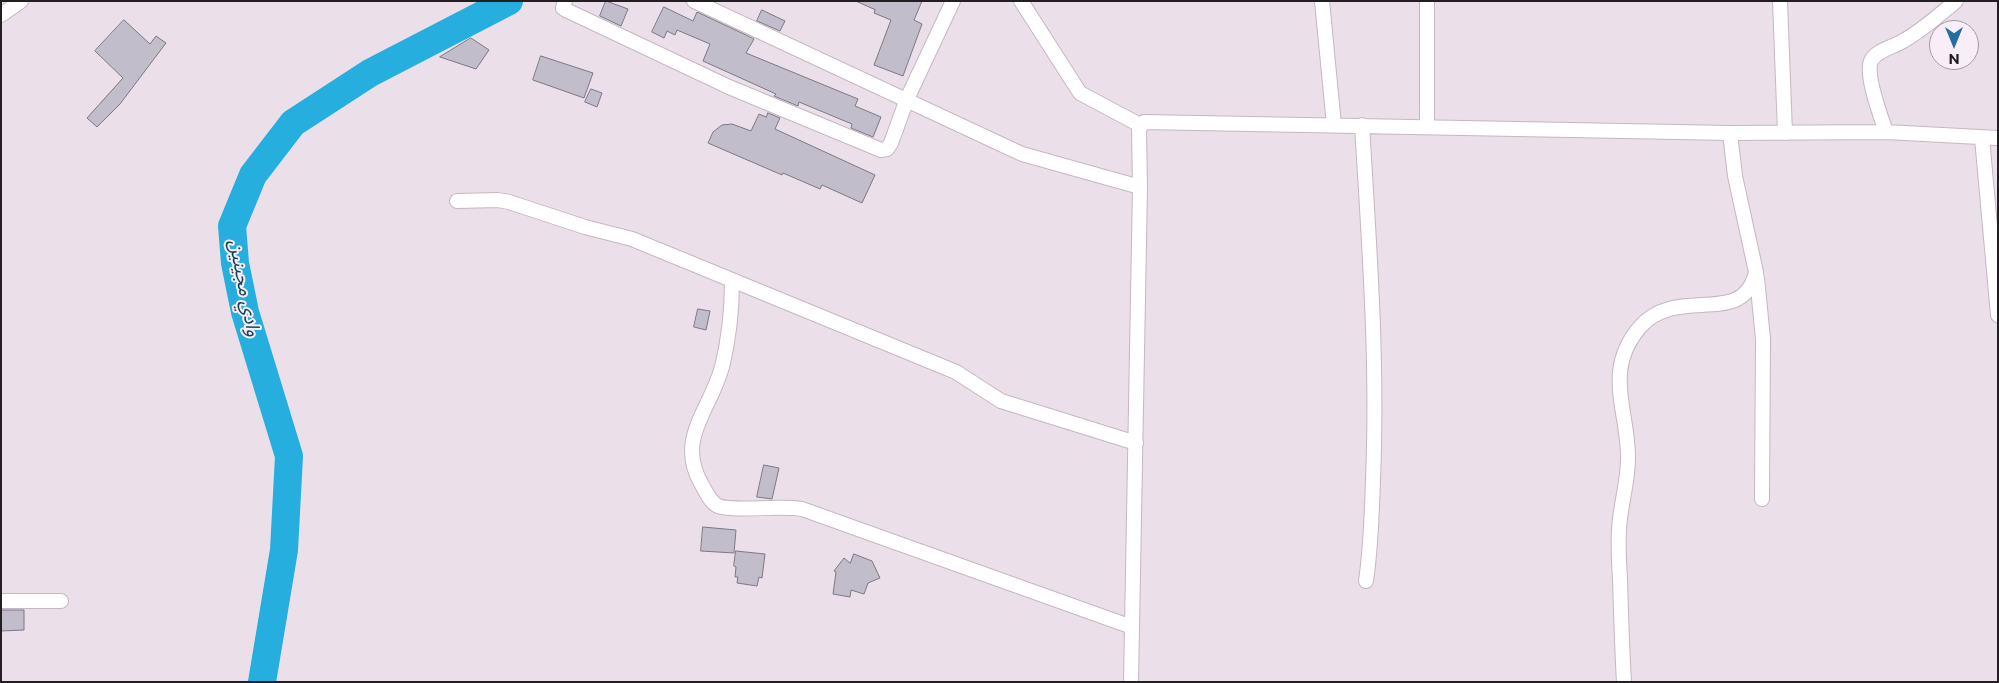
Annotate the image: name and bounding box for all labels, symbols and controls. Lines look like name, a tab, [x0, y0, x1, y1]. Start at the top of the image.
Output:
north arrow	[1929, 20, 1979, 70]
text: N	[1948, 50, 1960, 68]
water label: وادي مجينين	[223, 238, 265, 338]

